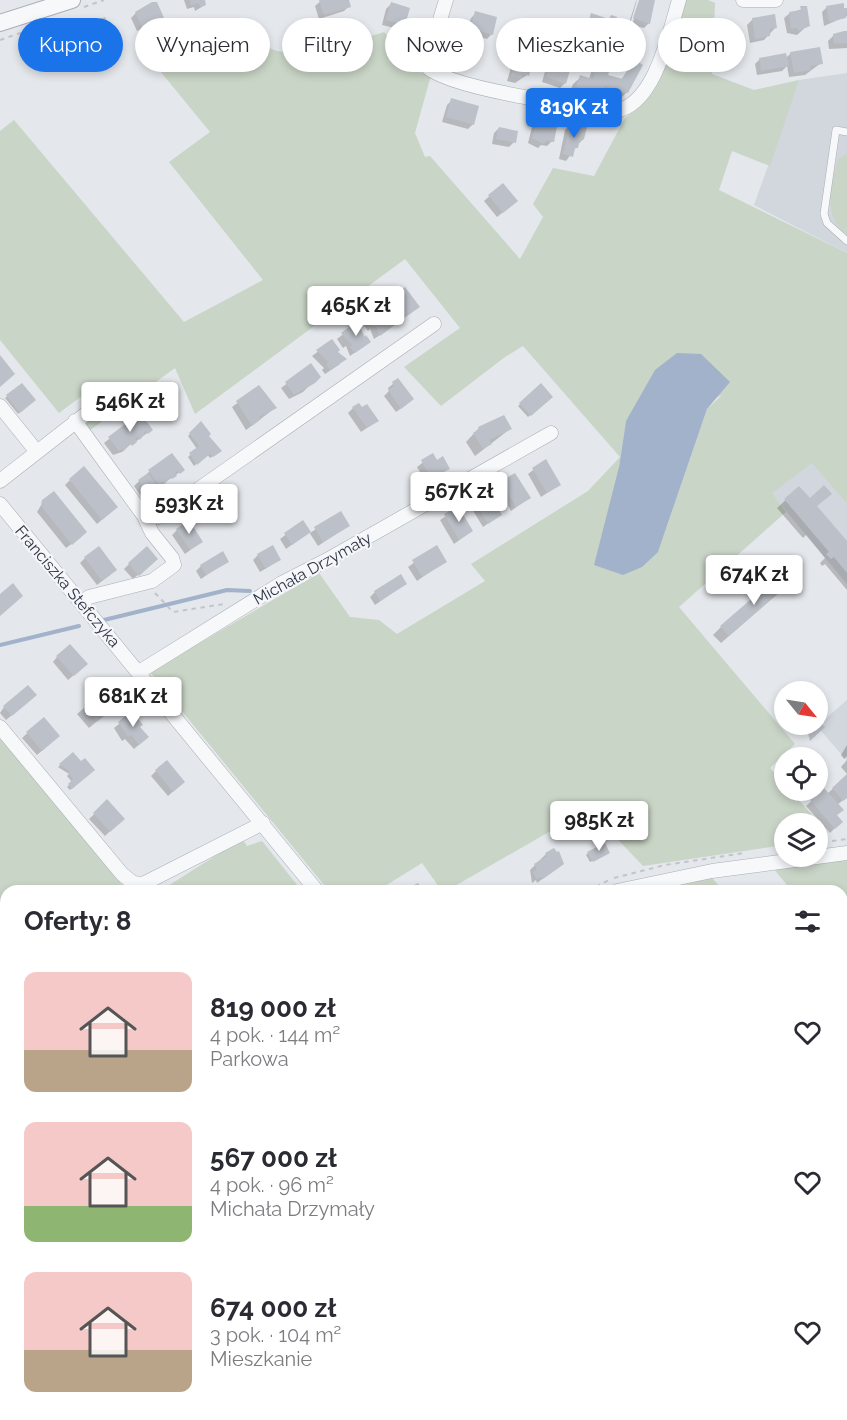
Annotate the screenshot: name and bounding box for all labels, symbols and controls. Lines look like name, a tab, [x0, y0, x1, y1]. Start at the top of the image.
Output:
chip: Kupno	[18, 18, 123, 72]
chip: Wynajem	[135, 18, 270, 72]
chip: Filtry	[282, 18, 373, 72]
chip: Nowe	[385, 18, 484, 72]
chip: Mieszkanie	[496, 18, 646, 72]
chip: Dom	[658, 18, 746, 72]
pin: 819K zł	[519, 88, 629, 139]
text: 819K zł	[540, 95, 608, 119]
pin: 465K zł	[301, 286, 411, 337]
text: 465K zł	[321, 293, 391, 317]
pin: 546K zł	[75, 382, 185, 433]
text: 546K zł	[95, 389, 165, 413]
pin: 567K zł	[404, 472, 514, 523]
text: 567K zł	[424, 479, 494, 503]
pin: 593K zł	[134, 484, 244, 535]
text: 593K zł	[155, 491, 223, 515]
street label: Franciszka Stefczyka	[11, 522, 124, 651]
street label: Michała Drzymały	[250, 528, 375, 609]
pin: 674K zł	[699, 555, 809, 606]
text: 674K zł	[720, 562, 788, 586]
pin: 681K zł	[78, 677, 188, 728]
north arrow	[774, 681, 828, 735]
map controls	[774, 681, 828, 867]
text: 681K zł	[99, 684, 167, 708]
button: locate	[774, 747, 828, 801]
pin: 985K zł	[544, 801, 654, 852]
text: 985K zł	[564, 808, 634, 832]
button: layers	[774, 813, 828, 867]
icon: filters	[791, 905, 824, 938]
text: Oferty: 8	[24, 906, 131, 936]
text: 819 000 zł	[210, 993, 336, 1023]
icon: home	[72, 996, 144, 1068]
icon: heart	[791, 1016, 824, 1049]
text: 4 pok. · 144 m²	[210, 1023, 340, 1047]
text: Parkowa	[210, 1047, 289, 1071]
text: 567 000 zł	[210, 1143, 337, 1173]
icon: home	[72, 1146, 144, 1218]
icon: heart	[791, 1166, 824, 1199]
text: 4 pok. · 96 m²	[210, 1173, 334, 1197]
text: Michała Drzymały	[210, 1197, 375, 1221]
text: 674 000 zł	[210, 1293, 336, 1323]
icon: home	[72, 1296, 144, 1368]
icon: heart	[791, 1316, 824, 1349]
text: 3 pok. · 104 m²	[210, 1323, 341, 1347]
text: Mieszkanie	[210, 1347, 312, 1371]

